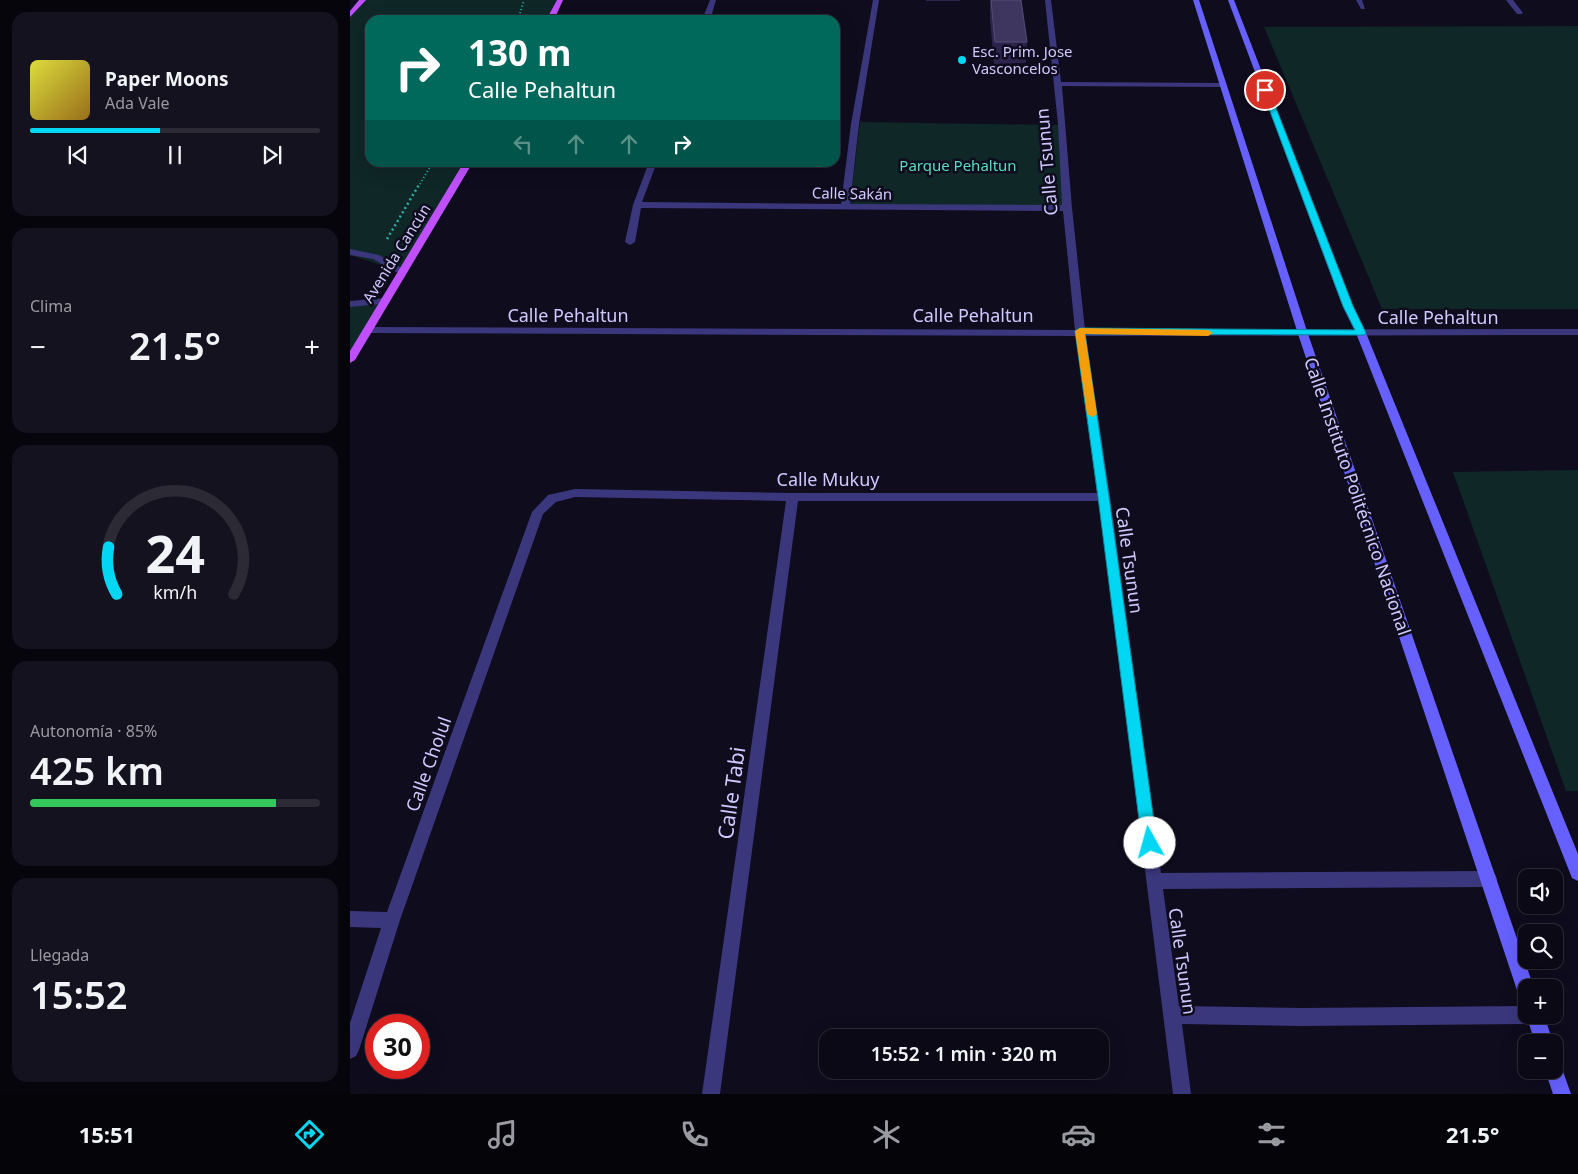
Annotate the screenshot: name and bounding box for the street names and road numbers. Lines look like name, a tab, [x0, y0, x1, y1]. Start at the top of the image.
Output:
street label: Calle Tsunun	[1029, 107, 1063, 217]
street label: Calle Sakán	[812, 182, 892, 204]
street label: Avenida Cancún	[358, 200, 434, 306]
street label: Calle Pehaltun	[507, 303, 629, 327]
street label: Calle Pehaltun	[912, 303, 1034, 327]
street label: Calle Pehaltun	[1377, 305, 1499, 329]
street label: Calle Instituto Politécnico Nacional	[1299, 354, 1417, 638]
street label: Calle Mukuy	[777, 467, 880, 491]
street label: Calle Tsunun	[1111, 505, 1149, 615]
street label: Calle Cholul	[400, 713, 456, 815]
street label: Calle Tabi	[711, 745, 751, 841]
street label: Calle Tsunun	[1164, 906, 1202, 1016]

